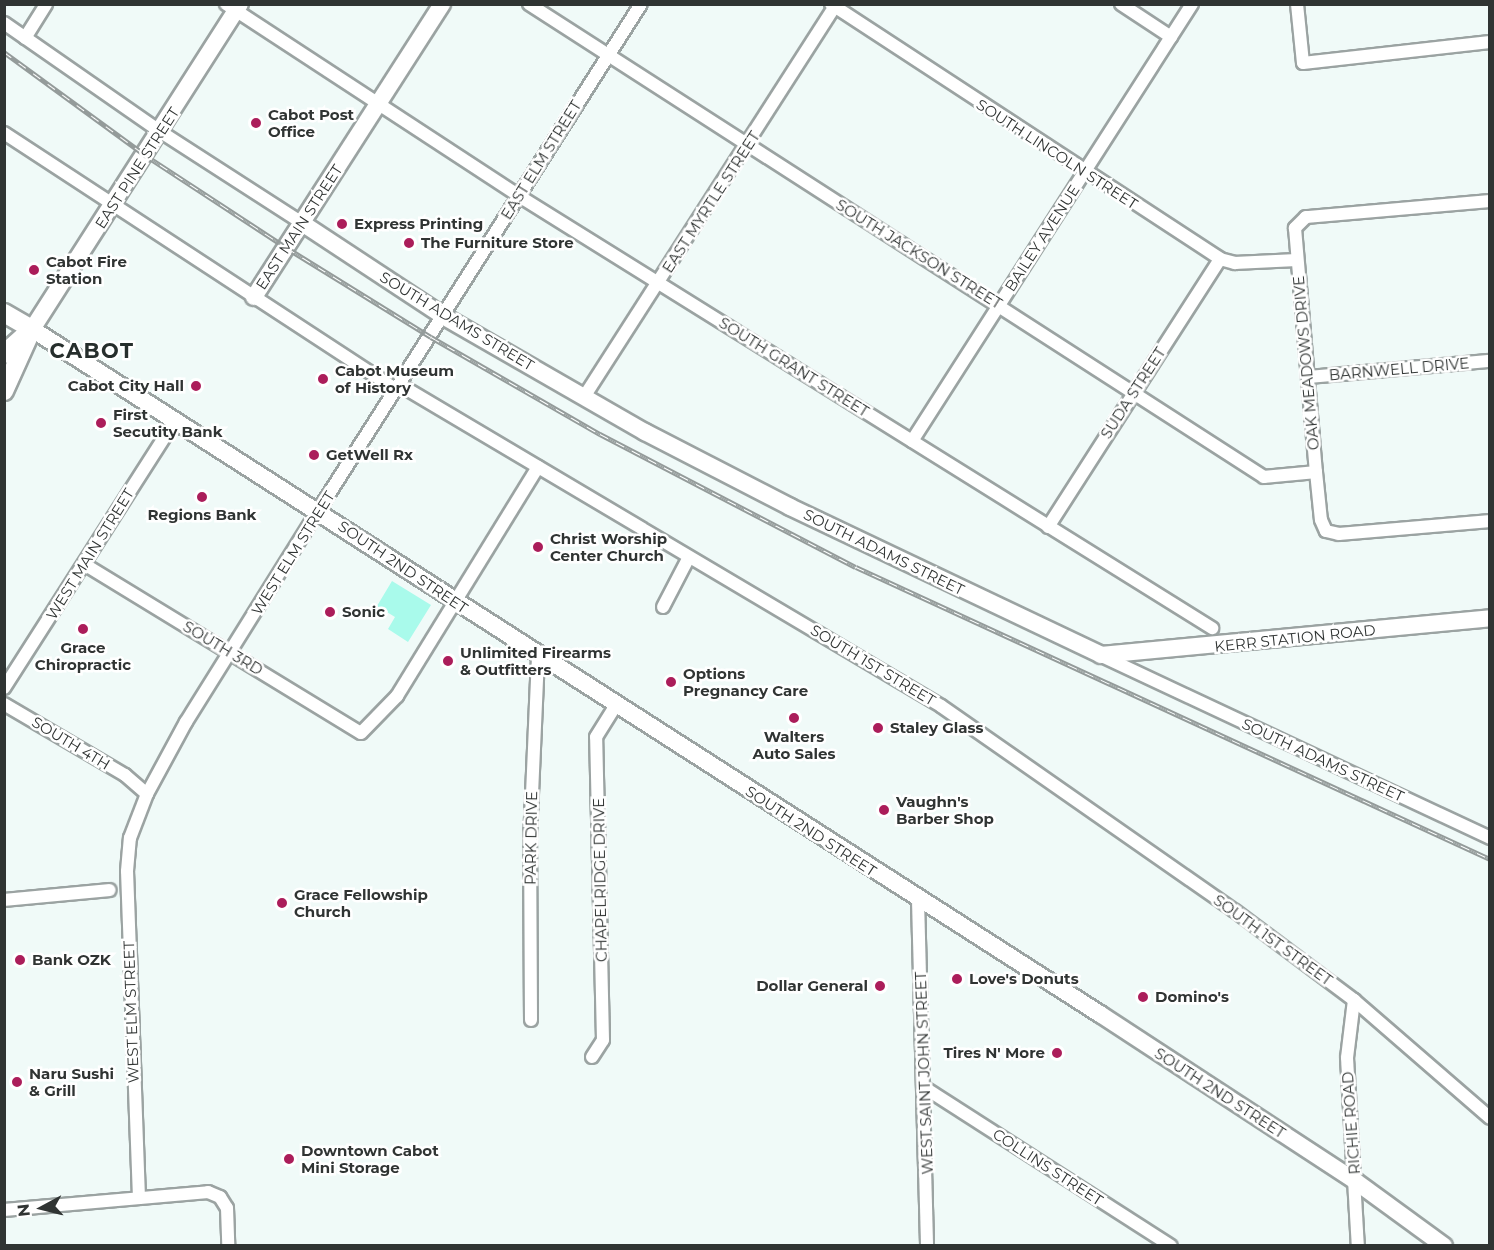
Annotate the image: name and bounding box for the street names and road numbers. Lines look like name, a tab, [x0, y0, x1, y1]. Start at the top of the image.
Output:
street label: SOUTH LINCOLN STREET	[973, 95, 1141, 213]
street label: EAST ELM STREET	[497, 97, 585, 223]
street label: EAST PINE STREET	[91, 104, 183, 232]
street label: EAST MYRTLE STREET	[658, 128, 764, 276]
street label: EAST MAIN STREET	[252, 161, 346, 293]
street label: BAILEY AVENUE	[1001, 181, 1083, 295]
street label: SOUTH JACKSON STREET	[833, 195, 1005, 313]
street label: SOUTH ADAMS STREET	[377, 268, 537, 374]
street label: OAK MEADOWS DRIVE	[1289, 275, 1323, 451]
street label: SOUTH GRANT STREET	[716, 313, 872, 421]
street label: SUDA STREET	[1097, 344, 1169, 442]
street label: BARNWELL DRIVE	[1328, 354, 1470, 384]
street label: WEST MAIN STREET	[42, 485, 138, 623]
street label: WEST ELM STREET	[248, 488, 338, 618]
street label: SOUTH ADAMS STREET	[801, 505, 967, 599]
street label: SOUTH 2ND STREET	[335, 517, 471, 617]
street label: SOUTH 3RD	[180, 617, 266, 679]
street label: SOUTH 1ST STREET	[807, 621, 939, 709]
street label: KERR STATION ROAD	[1214, 621, 1376, 655]
street label: SOUTH 4TH	[29, 713, 113, 773]
street label: SOUTH ADAMS STREET	[1239, 715, 1407, 805]
street label: SOUTH 2ND STREET	[742, 782, 880, 880]
street label: PARK DRIVE	[521, 791, 541, 885]
street label: CHAPELRIDGE DRIVE	[590, 798, 610, 962]
street label: SOUTH 1ST STREET	[1210, 891, 1336, 989]
street label: WEST ELM STREET	[120, 941, 142, 1083]
street label: WEST SAINT JOHN STREET	[911, 971, 937, 1175]
street label: SOUTH 2ND STREET	[1151, 1044, 1289, 1142]
street label: RICHIE ROAD	[1338, 1071, 1364, 1175]
street label: COLLINS STREET	[990, 1125, 1106, 1209]

